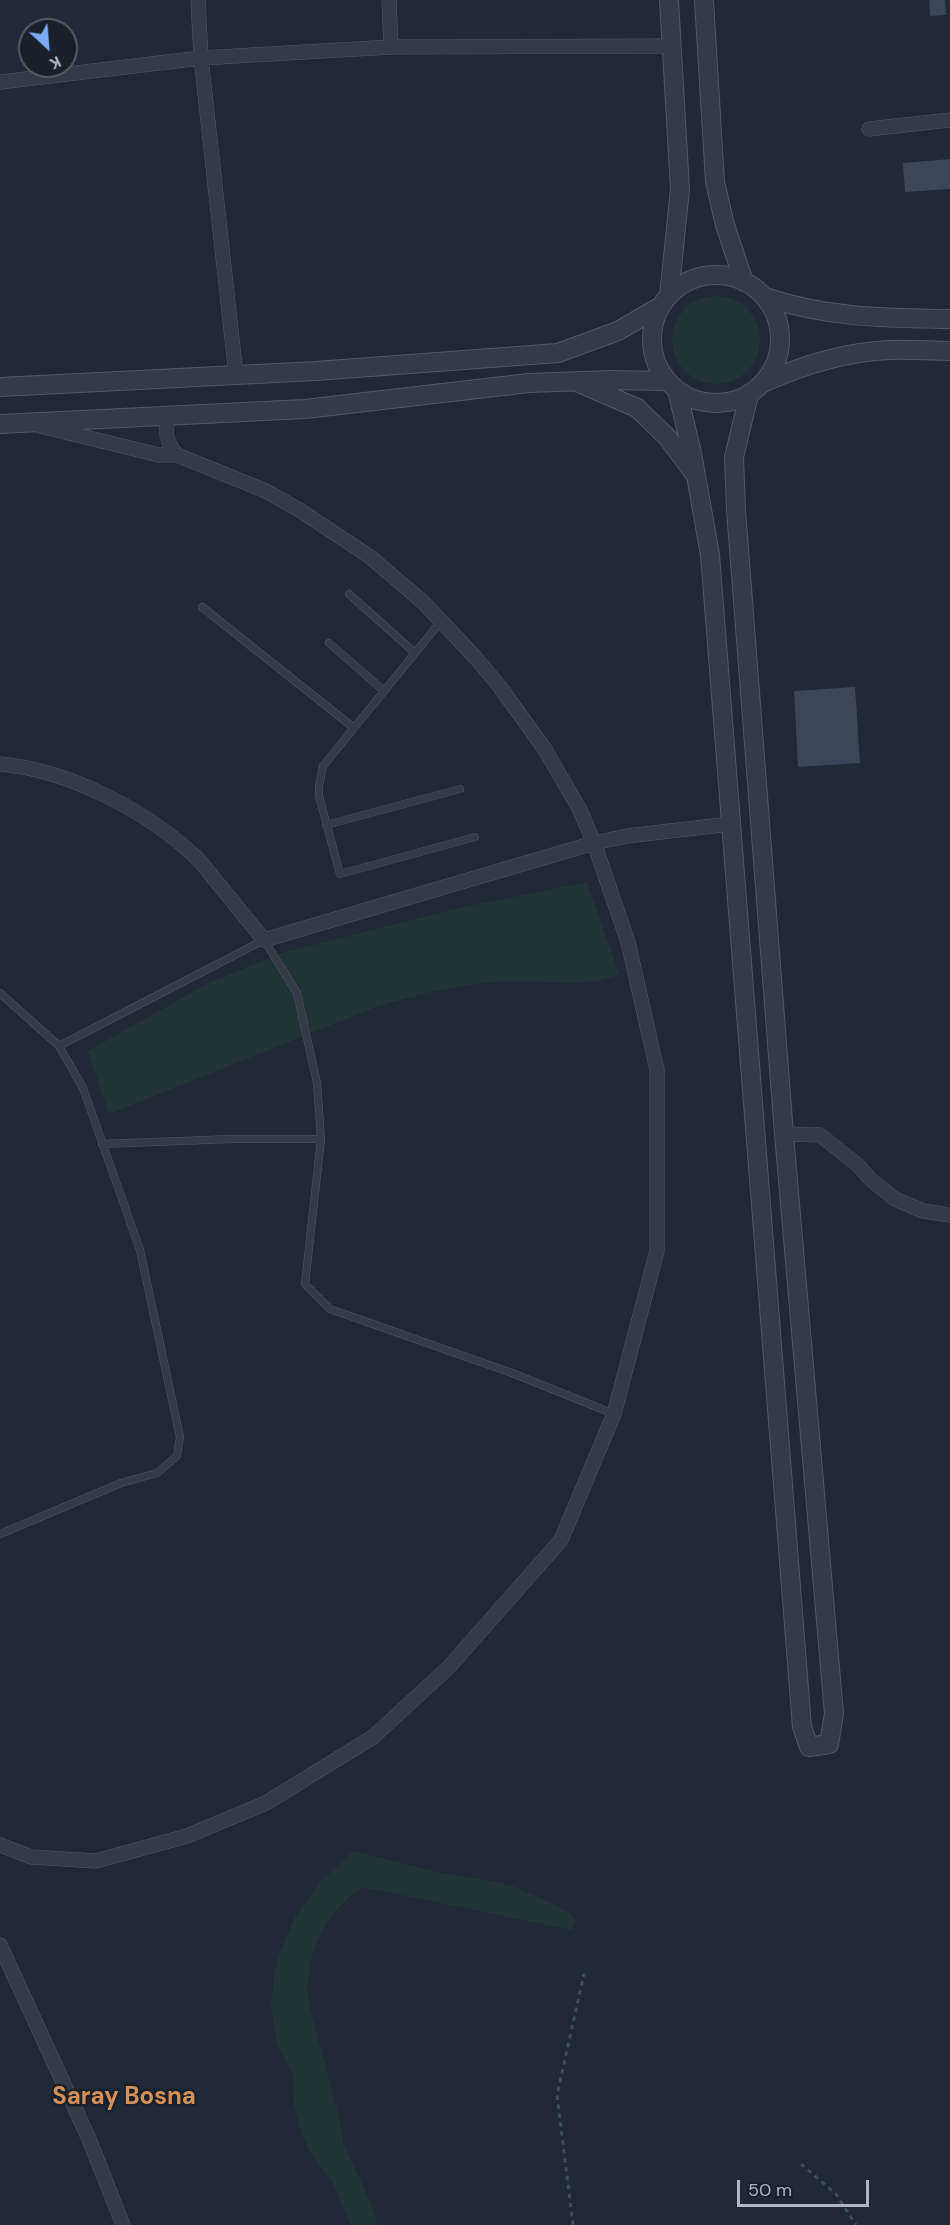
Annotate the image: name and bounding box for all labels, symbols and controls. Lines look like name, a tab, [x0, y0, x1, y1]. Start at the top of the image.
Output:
north arrow	[18, 18, 78, 78]
text: K	[46, 51, 65, 75]
district label: Saray Bosna	[52, 2084, 196, 2112]
scale bar	[740, 2168, 872, 2206]
text: 50 m	[748, 2178, 792, 2202]

